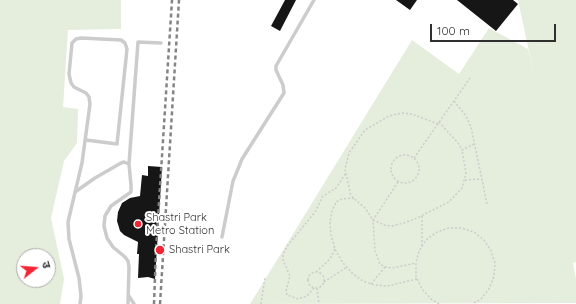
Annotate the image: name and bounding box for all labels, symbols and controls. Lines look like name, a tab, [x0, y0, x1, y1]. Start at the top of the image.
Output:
scale bar	[432, 16, 558, 42]
text: 100 m	[437, 23, 470, 38]
place label: Shastri Park Metro Station	[146, 211, 214, 237]
marker: Shastri Park Metro Station	[133, 219, 143, 229]
place label: Shastri Park	[169, 243, 230, 257]
marker: Shastri Park	[154, 244, 166, 256]
north arrow	[16, 248, 56, 288]
text: उ	[39, 260, 54, 270]

